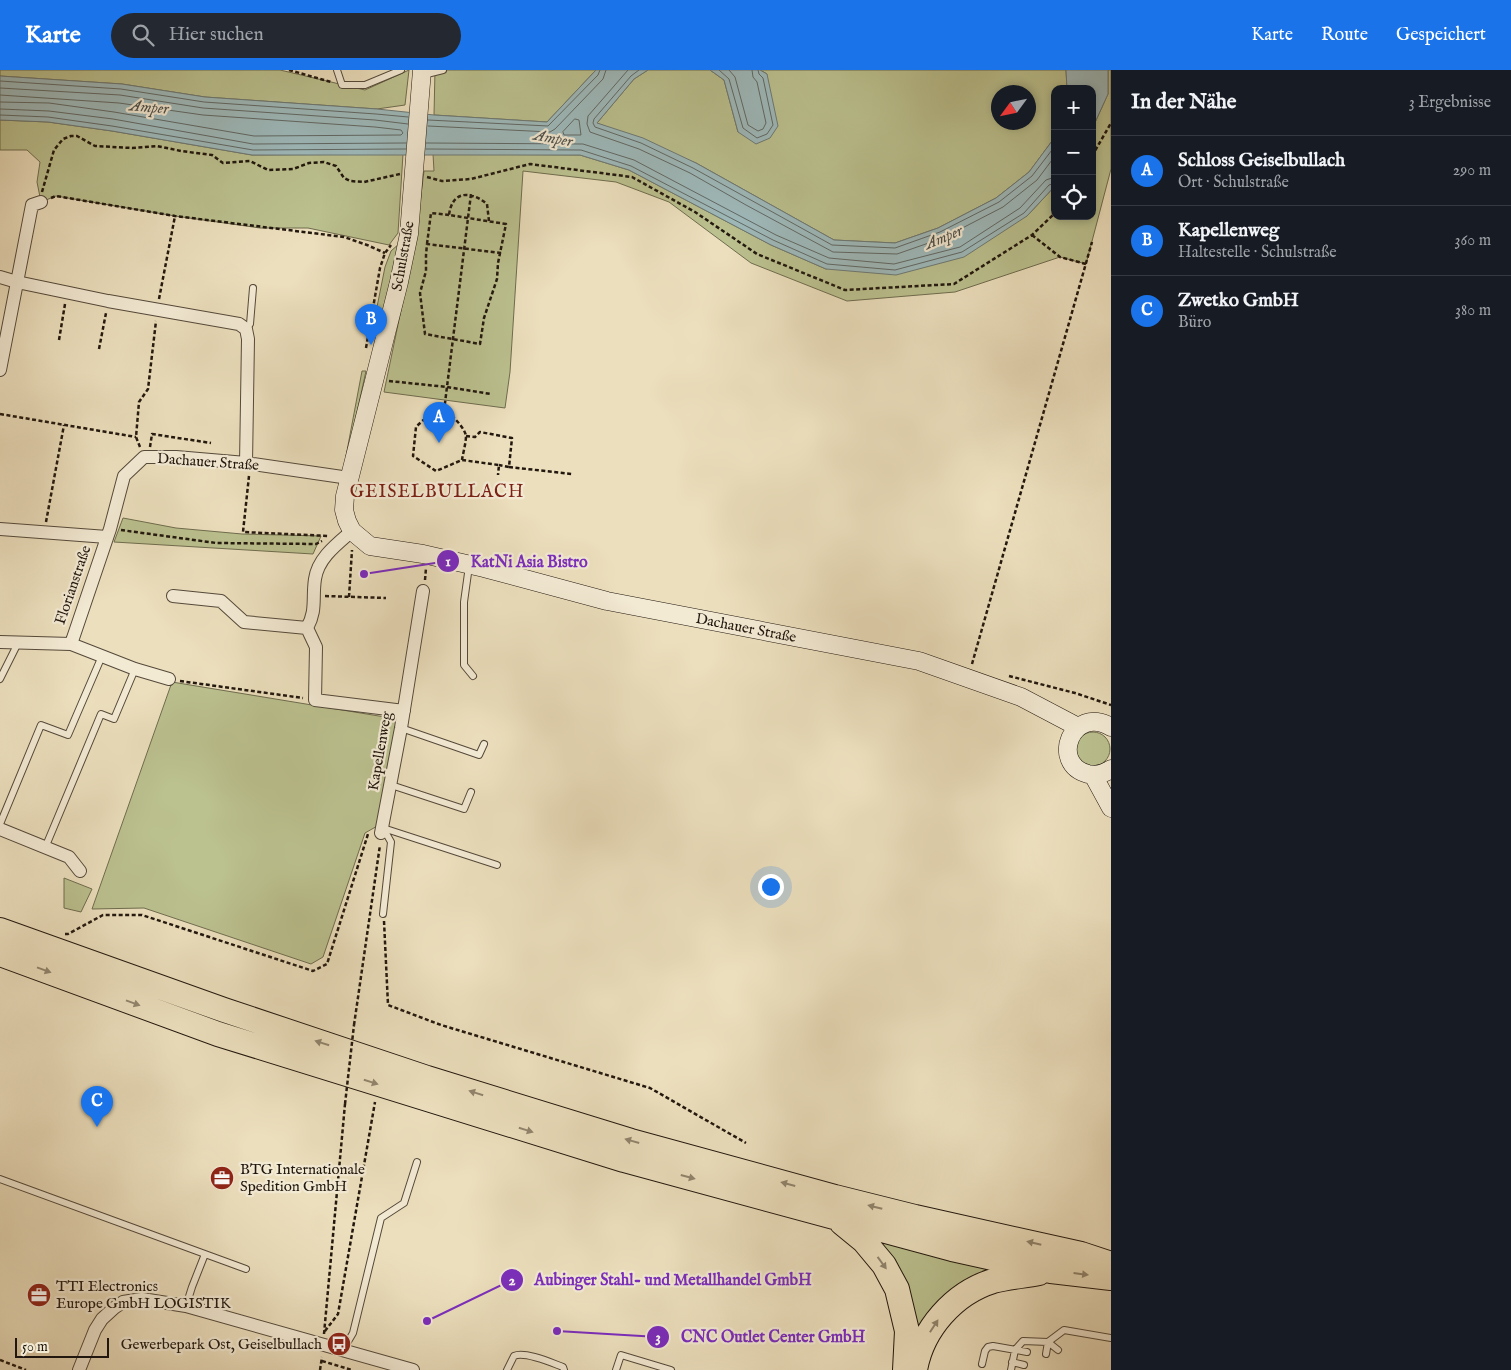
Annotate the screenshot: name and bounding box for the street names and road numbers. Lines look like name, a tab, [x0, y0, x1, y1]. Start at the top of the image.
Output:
street label: Schulstraße	[387, 219, 419, 293]
street label: Dachauer Straße	[156, 449, 260, 475]
street label: Florianstraße	[51, 543, 95, 627]
street label: Dachauer Straße	[694, 609, 798, 647]
street label: Kapellenweg	[364, 709, 396, 792]

